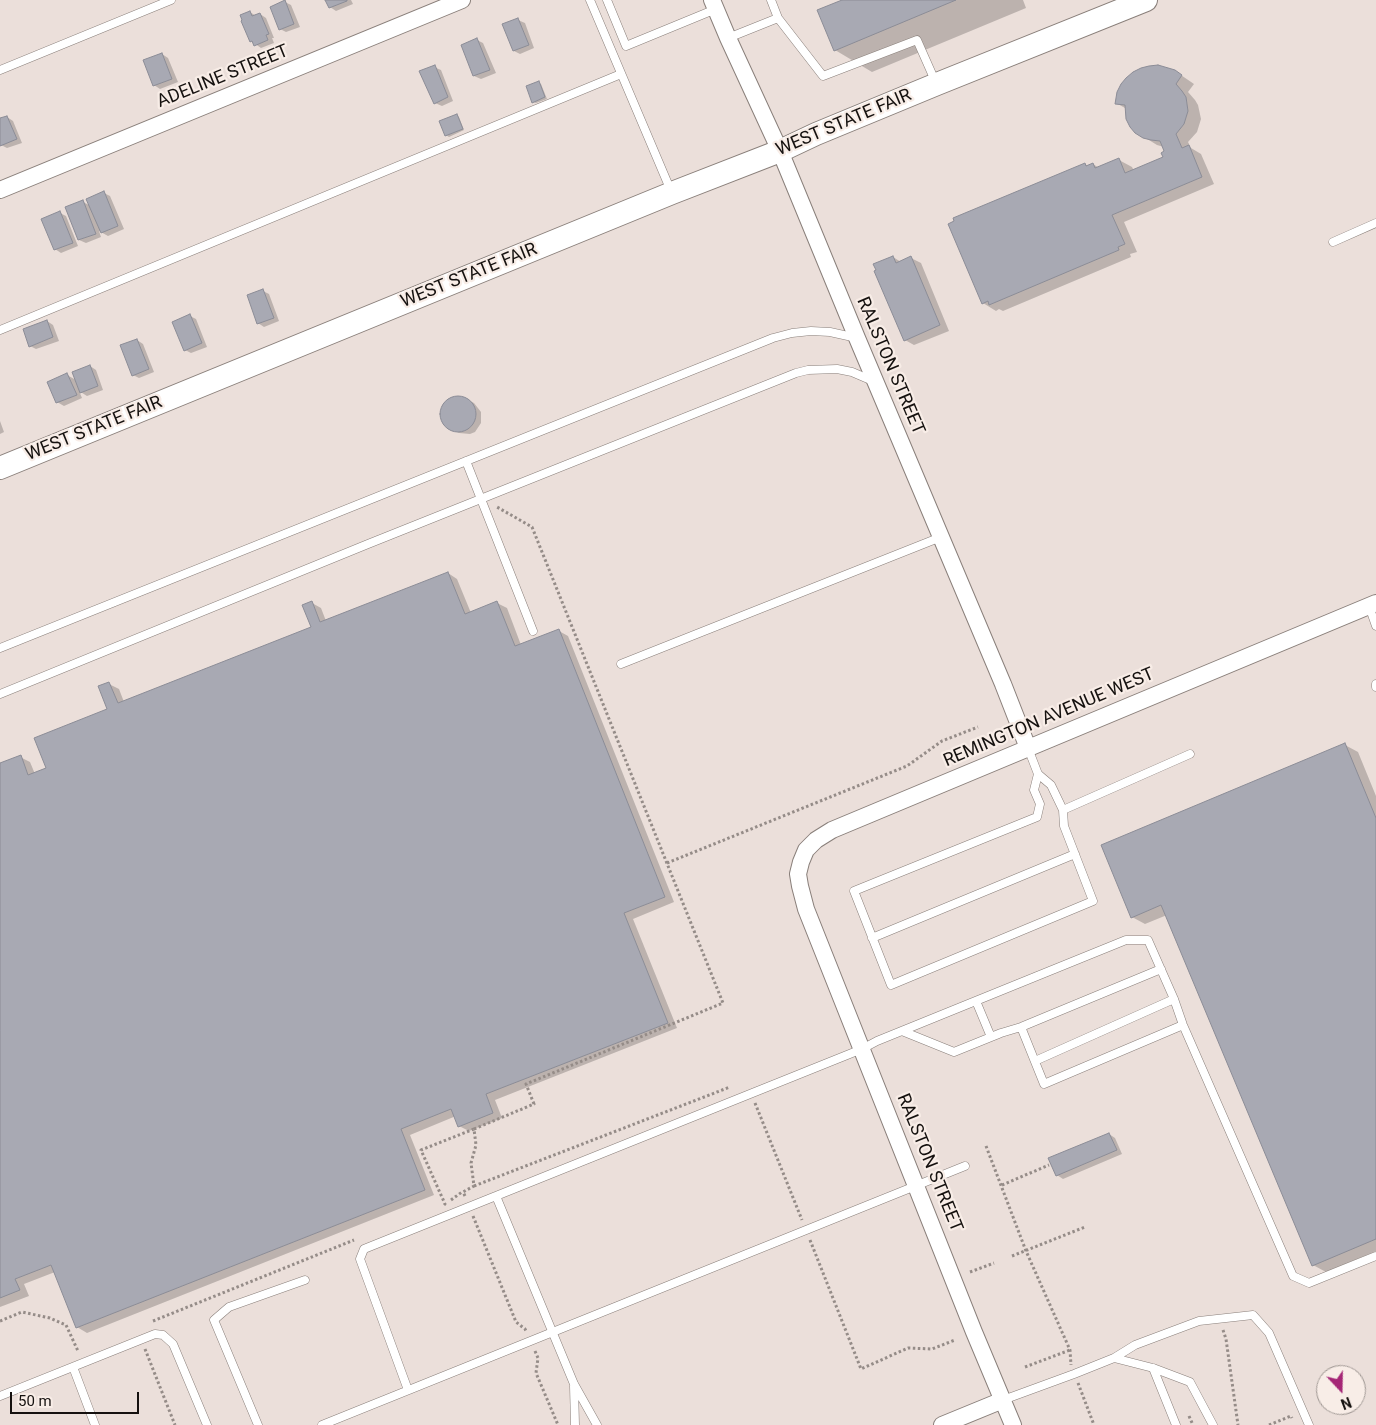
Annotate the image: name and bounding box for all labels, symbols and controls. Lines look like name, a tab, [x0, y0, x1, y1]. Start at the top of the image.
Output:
street label: ADELINE STREET	[154, 41, 292, 113]
street label: WEST STATE FAIR	[773, 85, 915, 161]
street label: WEST STATE FAIR	[398, 239, 540, 313]
street label: RALSTON STREET	[851, 294, 929, 438]
street label: WEST STATE FAIR	[23, 392, 165, 466]
street label: REMINGTON AVENUE WEST	[940, 664, 1158, 772]
street label: RALSTON STREET	[891, 1091, 967, 1235]
north arrow	[1316, 1365, 1366, 1415]
scale bar	[12, 1382, 141, 1414]
text: 50 m	[18, 1392, 52, 1410]
text: N	[1339, 1394, 1354, 1412]

